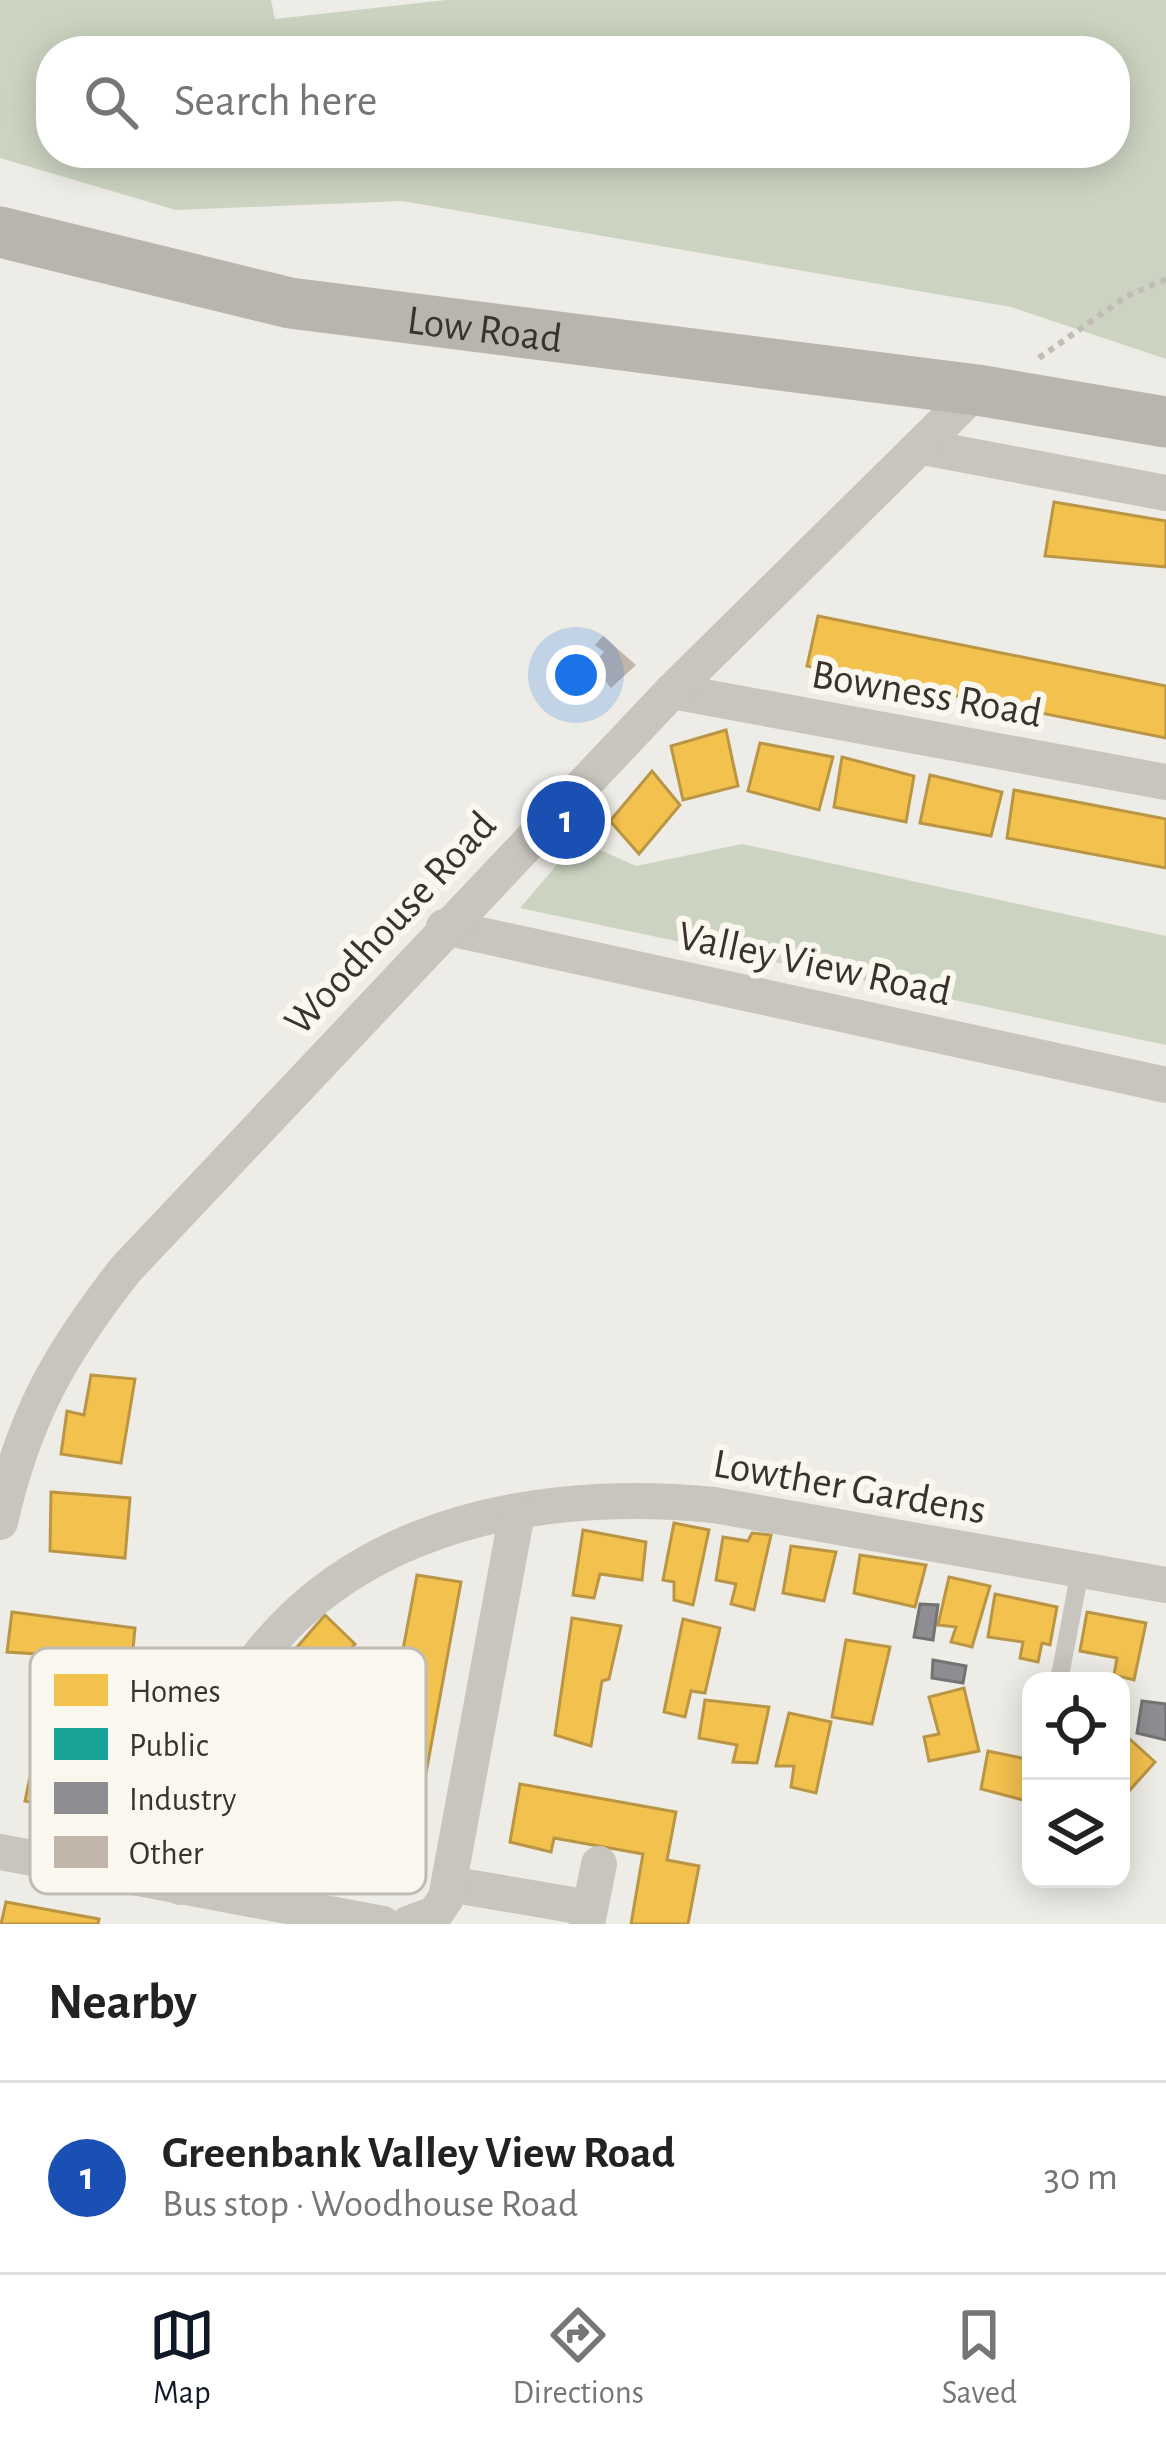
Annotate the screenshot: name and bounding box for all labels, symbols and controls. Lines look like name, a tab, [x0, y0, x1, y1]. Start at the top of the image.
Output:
search box	[36, 36, 1130, 168]
icon: search	[78, 69, 144, 135]
text: Search here	[174, 79, 377, 124]
street label: Low Road	[405, 299, 565, 360]
your location	[546, 645, 606, 705]
street label: Bowness Road	[808, 653, 1045, 735]
pin: 1	[527, 775, 605, 865]
street label: Woodhouse Road	[277, 804, 504, 1043]
street label: Valley View Road	[674, 915, 955, 1013]
street label: Lowther Gardens	[710, 1442, 989, 1532]
legend	[30, 1648, 426, 1894]
map controls	[1022, 1672, 1130, 1888]
button: locate	[1022, 1672, 1130, 1780]
text: Homes	[129, 1676, 221, 1709]
text: Public	[129, 1730, 209, 1763]
button: layers	[1022, 1780, 1130, 1888]
text: Industry	[129, 1784, 236, 1817]
text: Other	[129, 1838, 204, 1871]
text: Nearby	[48, 1977, 197, 2028]
text: Greenbank Valley View Road	[162, 2131, 675, 2176]
text: 1	[80, 2158, 94, 2197]
text: 30 m	[1044, 2158, 1118, 2197]
text: Bus stop · Woodhouse Road	[162, 2185, 578, 2224]
tab: Map	[149, 2302, 215, 2414]
tab: Directions	[512, 2302, 644, 2414]
tab: Saved	[942, 2302, 1017, 2414]

